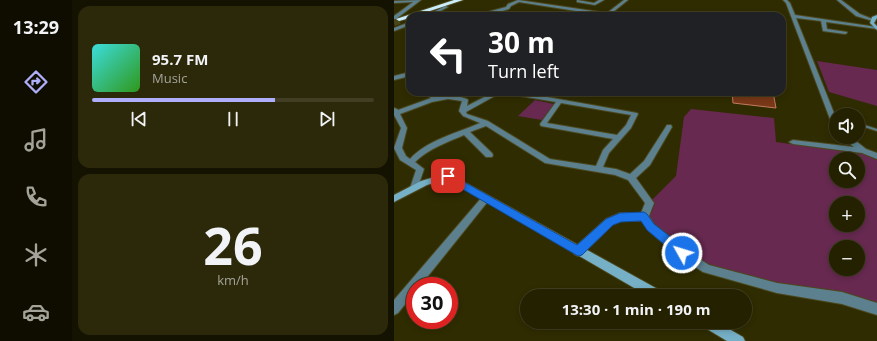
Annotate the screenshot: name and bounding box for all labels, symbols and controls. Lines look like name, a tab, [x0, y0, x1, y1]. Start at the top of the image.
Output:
text: 13:29	[13, 15, 59, 39]
text: 30 m	[488, 23, 555, 61]
icon: left	[422, 28, 474, 80]
text: 95.7 FM	[152, 49, 208, 69]
text: Turn left	[488, 59, 559, 83]
icon: directions	[22, 68, 50, 96]
text: Music	[152, 69, 187, 87]
icon: previous	[128, 108, 150, 130]
icon: pause	[222, 108, 244, 130]
icon: next	[316, 108, 338, 130]
map controls	[829, 108, 865, 276]
button: sound	[829, 108, 865, 144]
icon: music	[22, 126, 50, 154]
button: search	[829, 152, 865, 188]
pin	[431, 159, 465, 193]
icon: arrive	[437, 165, 459, 187]
icon: phone	[22, 183, 50, 211]
button: +	[829, 196, 865, 232]
text: 26	[203, 209, 263, 280]
position arrow	[661, 232, 703, 274]
button: −	[829, 240, 865, 276]
icon: climate	[22, 241, 50, 269]
text: km/h	[217, 271, 249, 289]
speed limit sign: 30	[406, 277, 458, 329]
icon: car	[22, 298, 50, 326]
text: 13:30 · 1 min · 190 m	[562, 299, 710, 319]

